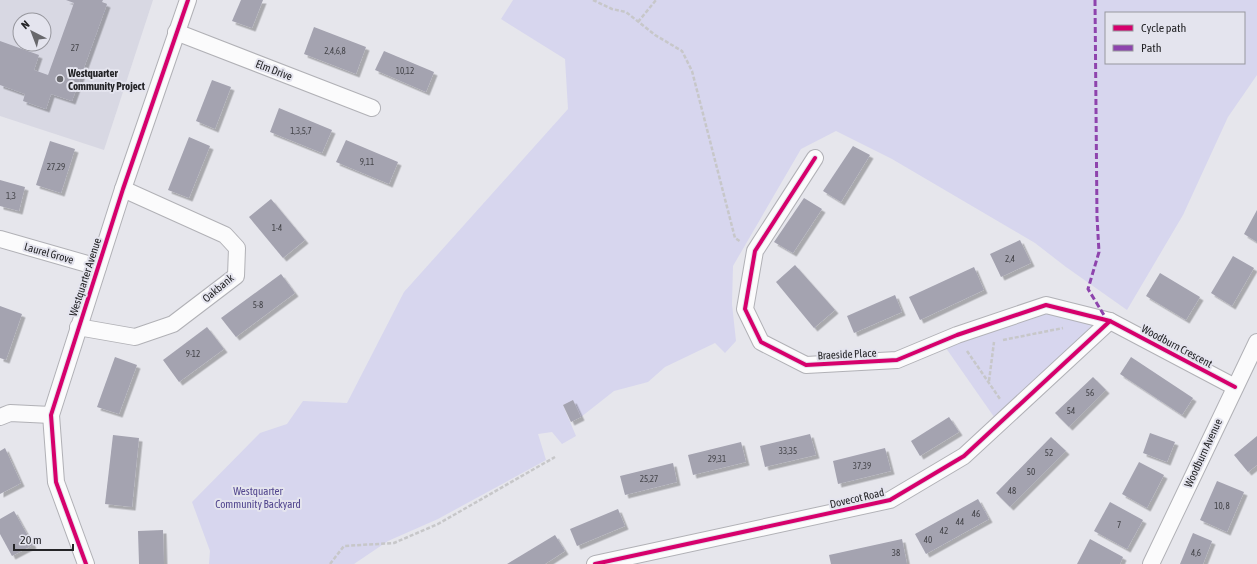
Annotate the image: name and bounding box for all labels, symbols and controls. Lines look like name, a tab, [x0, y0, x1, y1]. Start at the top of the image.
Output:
north arrow	[12, 12, 52, 52]
legend	[1105, 12, 1245, 64]
text: N	[19, 18, 32, 31]
text: Cycle path	[1141, 21, 1186, 35]
text: Path	[1141, 41, 1162, 55]
house number: 27	[71, 43, 79, 53]
house number: 2,4,6,8	[324, 46, 346, 56]
street label: Elm Drive	[254, 58, 294, 82]
house number: 10,12	[396, 66, 414, 76]
place label: Westquarter Community Project	[67, 67, 146, 92]
marker: Westquarter Community Project	[55, 74, 65, 84]
house number: 1,3,5,7	[290, 126, 312, 136]
house number: 9,11	[360, 157, 374, 167]
house number: 27,29	[47, 162, 65, 172]
house number: 1,3	[6, 191, 16, 201]
house number: 1-4	[272, 223, 282, 233]
street label: Westquarter Avenue	[67, 236, 103, 318]
street label: Laurel Grove	[23, 240, 75, 266]
house number: 2,4	[1005, 254, 1015, 264]
street label: Oakbank	[200, 271, 236, 304]
house number: 5-8	[253, 300, 263, 310]
street label: Woodburn Crescent	[1140, 322, 1214, 370]
street label: Braeside Place	[817, 346, 877, 362]
house number: 9-12	[186, 349, 200, 359]
house number: 56	[1086, 388, 1094, 398]
house number: 54	[1067, 406, 1075, 416]
street label: Woodburn Avenue	[1182, 417, 1224, 489]
house number: 33,35	[779, 446, 797, 456]
house number: 52	[1045, 448, 1053, 458]
house number: 29,31	[708, 454, 726, 464]
house number: 37,39	[853, 461, 871, 471]
house number: 50	[1027, 467, 1035, 477]
house number: 25,27	[640, 474, 658, 484]
park label: Westquarter Community Backyard	[215, 485, 301, 510]
street label: Dovecot Road	[829, 486, 885, 510]
house number: 48	[1008, 486, 1016, 496]
house number: 10, 8	[1214, 501, 1230, 511]
house number: 46	[972, 509, 980, 519]
house number: 44	[956, 517, 964, 527]
house number: 7	[1117, 520, 1121, 530]
scale bar	[14, 526, 73, 552]
house number: 42	[940, 526, 948, 536]
text: 20 m	[20, 533, 42, 547]
house number: 40	[924, 535, 932, 545]
house number: 38	[892, 548, 900, 558]
house number: 4,6	[1191, 548, 1201, 558]

